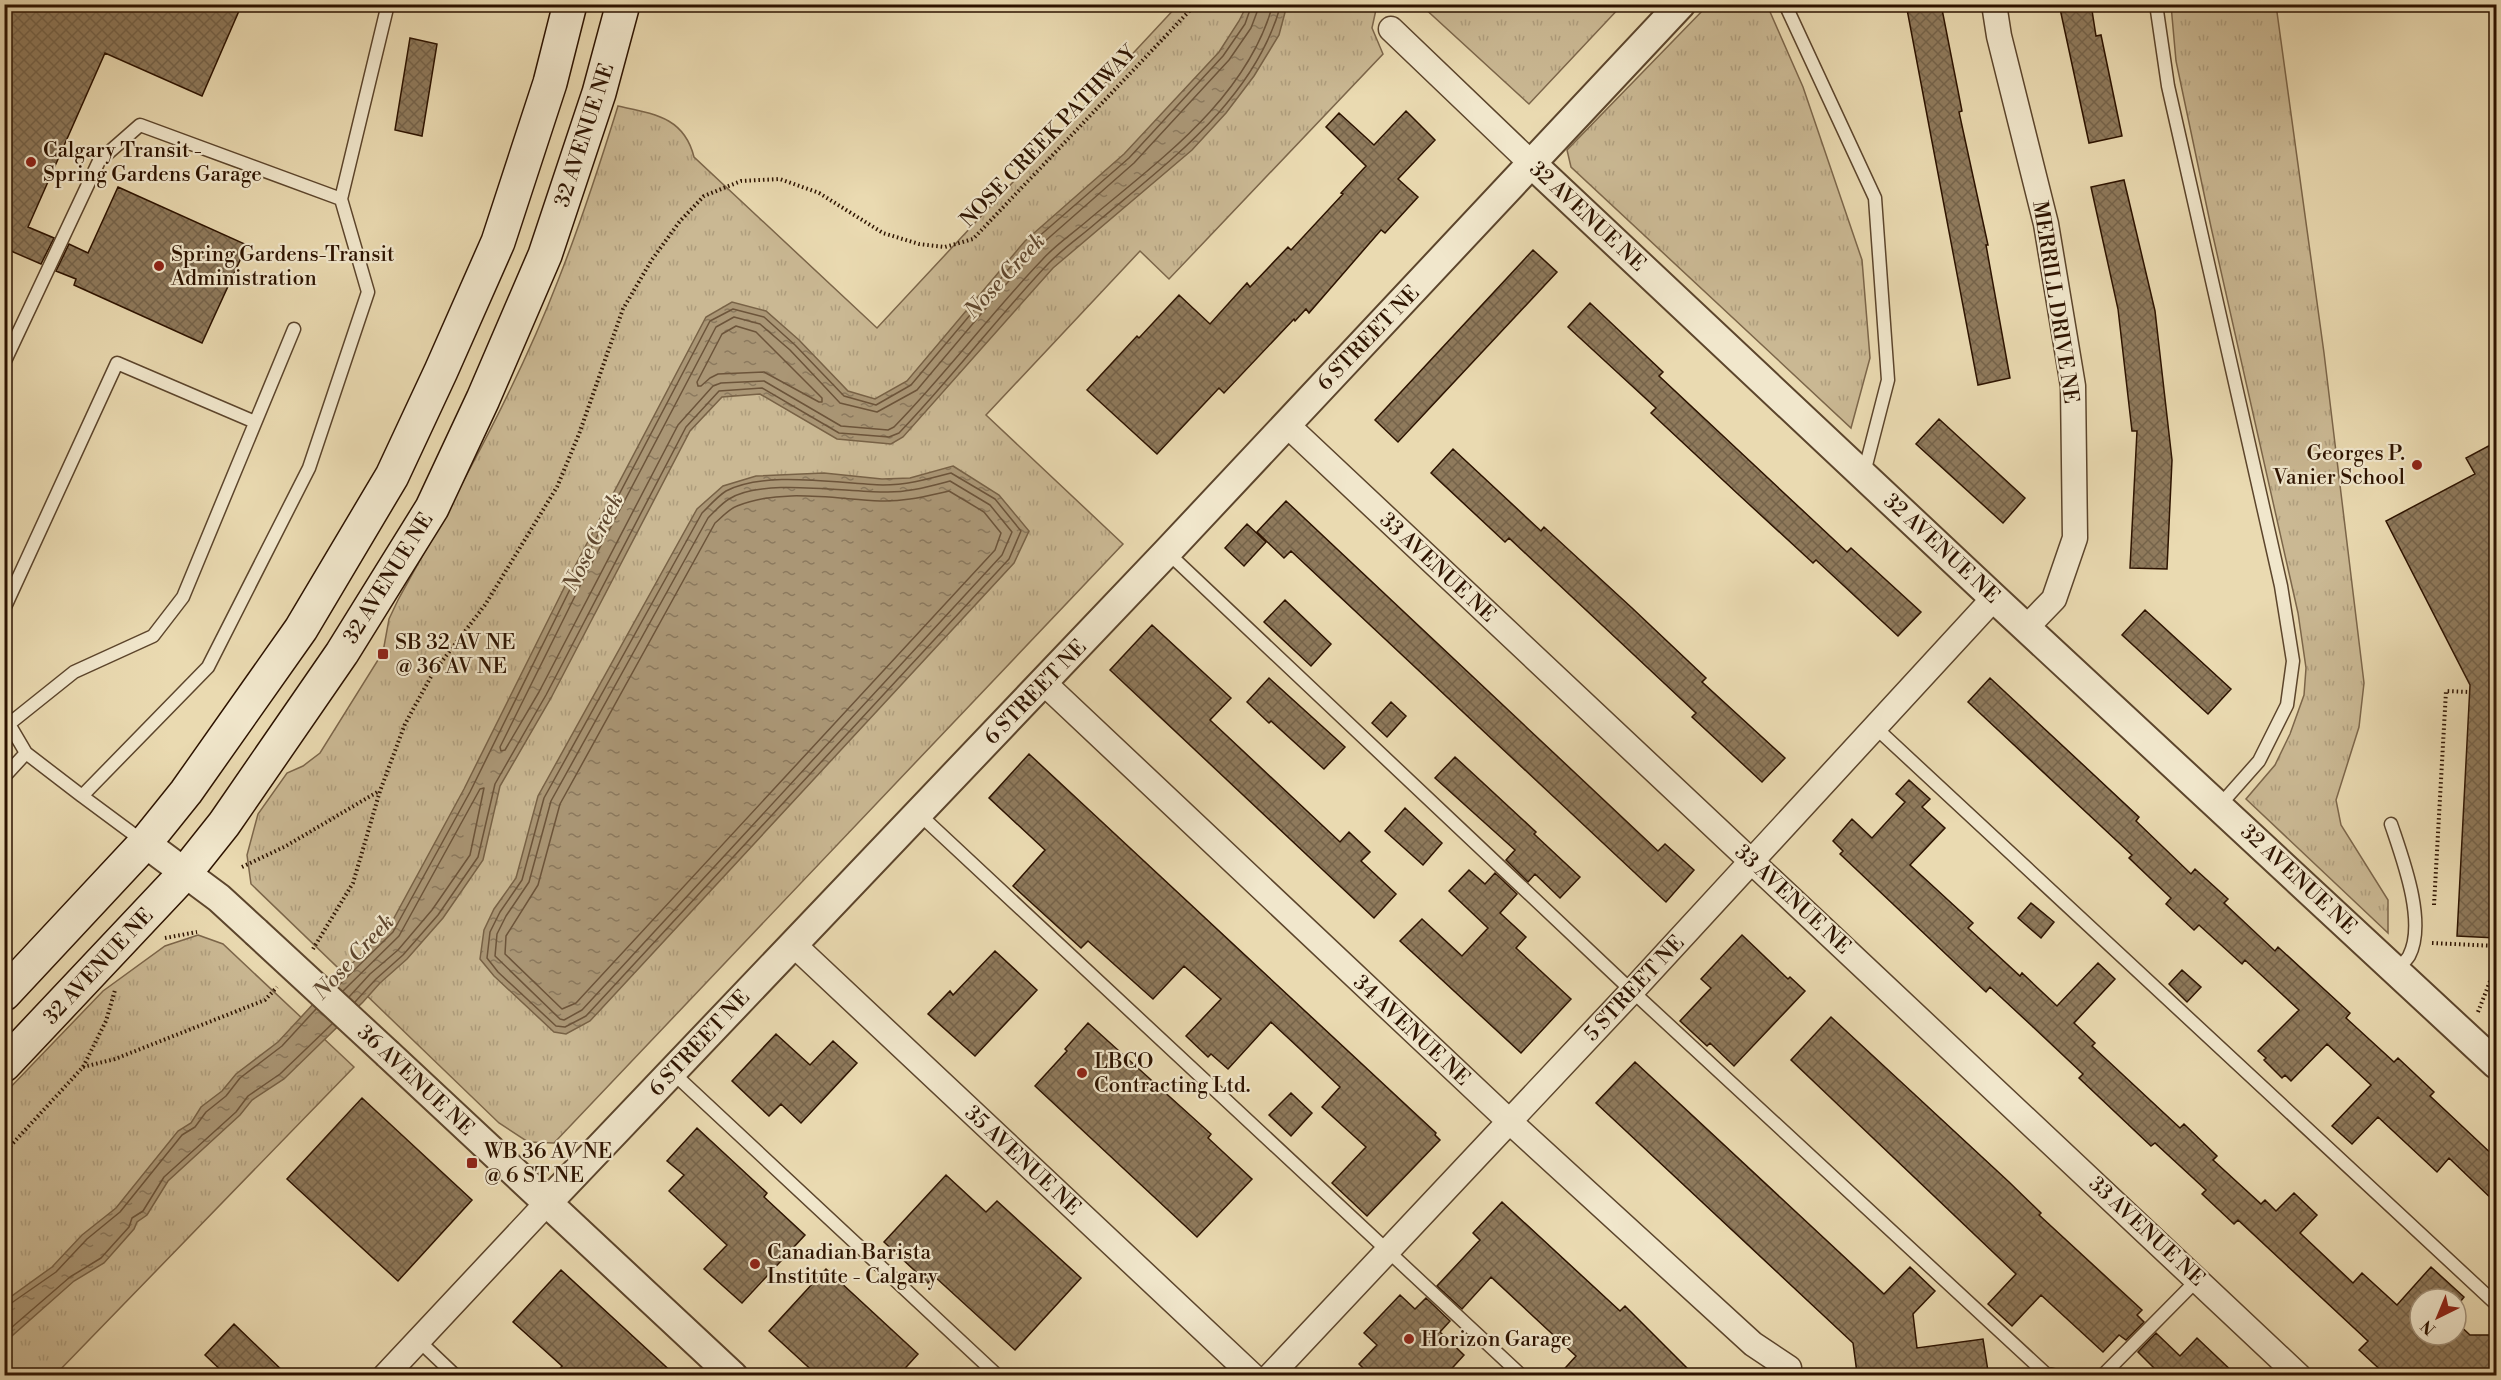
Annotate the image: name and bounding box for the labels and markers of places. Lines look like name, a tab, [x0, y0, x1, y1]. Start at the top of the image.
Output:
place label: Calgary Transit - Spring Gardens Garage	[43, 138, 262, 188]
marker: Calgary Transit - Spring Gardens Garage	[24, 155, 38, 169]
place label: Spring Gardens-Transit Administration	[170, 242, 395, 292]
marker: Spring Gardens-Transit Administration	[152, 259, 166, 273]
place label: Georges P. Vanier School	[2272, 441, 2405, 491]
marker: Georges P. Vanier School	[2410, 458, 2424, 472]
place label: SB 32 AV NE @ 36 AV NE	[395, 630, 516, 680]
marker: SB 32 AV NE @ 36 AV NE	[376, 647, 390, 661]
place label: LBCO Contracting Ltd.	[1094, 1049, 1251, 1099]
marker: LBCO Contracting Ltd.	[1075, 1066, 1089, 1080]
place label: WB 36 AV NE @ 6 ST NE	[483, 1139, 612, 1189]
marker: WB 36 AV NE @ 6 ST NE	[465, 1156, 479, 1170]
place label: Canadian Barista Institute - Calgary	[767, 1240, 939, 1290]
marker: Canadian Barista Institute - Calgary	[748, 1257, 762, 1271]
place label: Horizon Garage	[1421, 1327, 1572, 1353]
marker: Horizon Garage	[1402, 1332, 1416, 1346]

